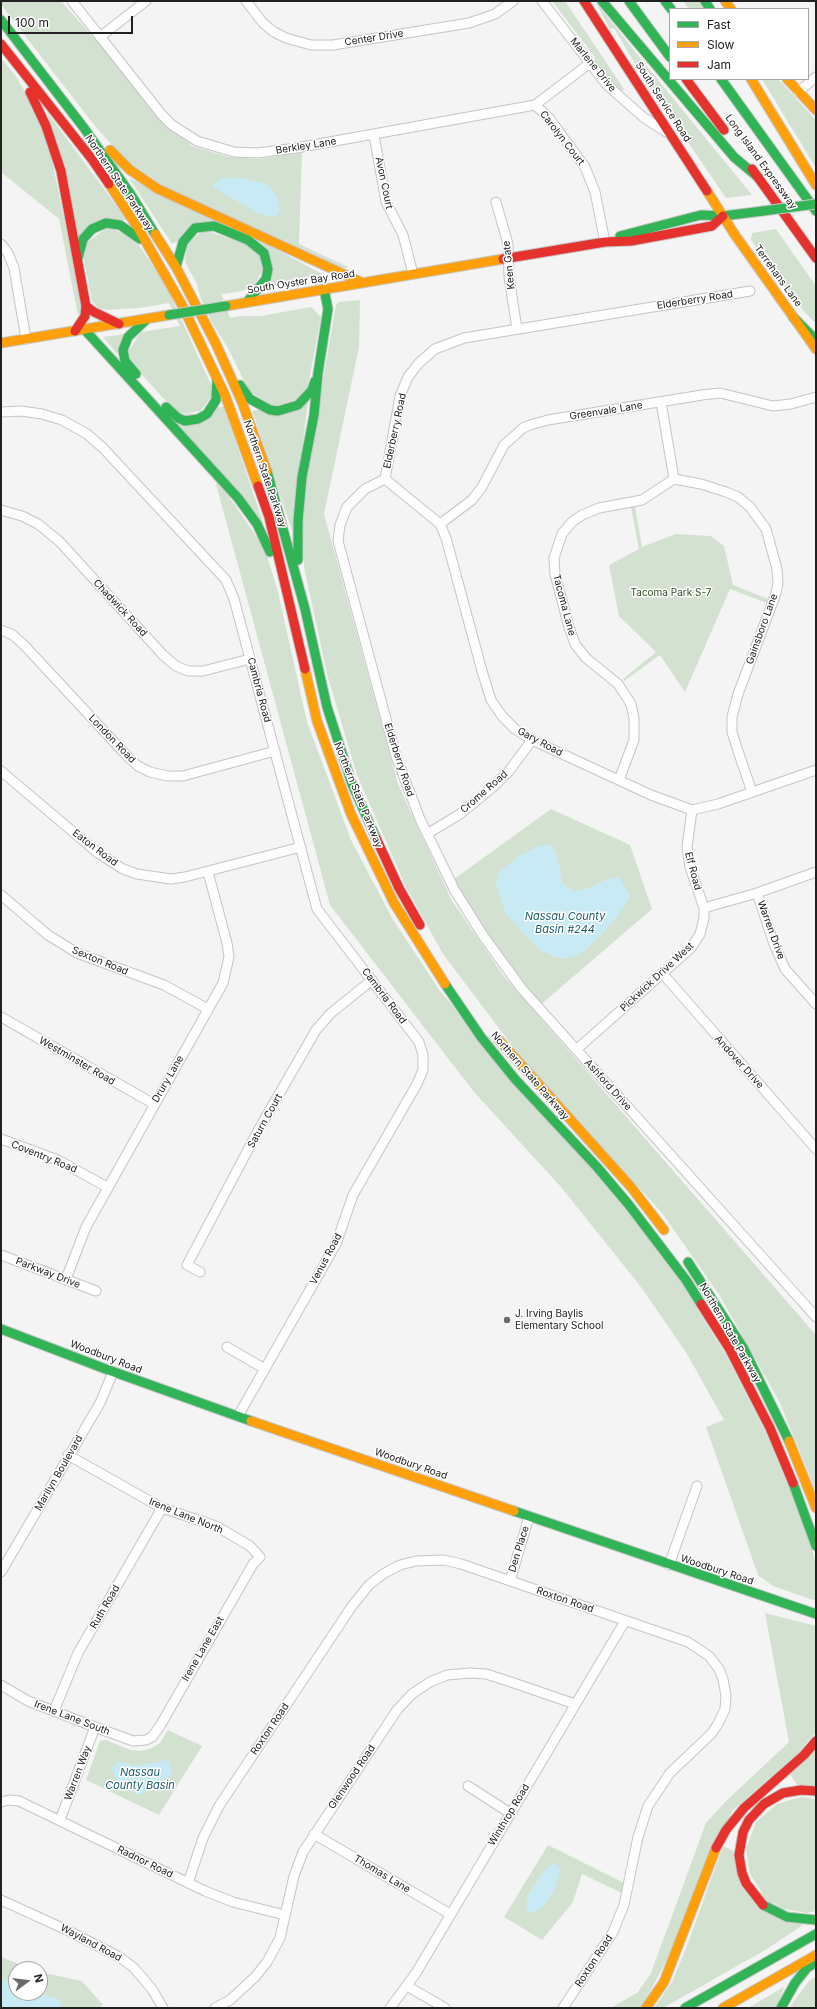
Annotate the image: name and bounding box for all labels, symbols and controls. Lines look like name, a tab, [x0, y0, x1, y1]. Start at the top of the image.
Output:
scale bar	[10, 8, 135, 34]
legend	[669, 8, 809, 80]
text: 100 m	[15, 15, 49, 30]
text: Fast	[707, 17, 731, 32]
street label: Center Drive	[344, 27, 404, 49]
street label: Marlene Drive	[568, 36, 618, 94]
text: Slow	[707, 37, 734, 52]
text: Jam	[707, 57, 731, 72]
street label: South Service Road	[633, 60, 693, 144]
street label: Carolyn Court	[537, 108, 587, 168]
street label: Long Island Expressway	[723, 112, 799, 212]
street label: Northern State Parkway	[82, 133, 156, 233]
street label: Berkley Lane	[275, 135, 337, 157]
street label: Avon Court	[373, 156, 395, 210]
street label: Keen Gate	[500, 240, 518, 290]
street label: Terrehans Lane	[752, 243, 804, 309]
street label: South Oyster Bay Road	[246, 268, 356, 296]
street label: Elderberry Road	[656, 288, 734, 312]
street label: Elderberry Road	[381, 392, 409, 470]
street label: Greenvale Lane	[569, 399, 643, 423]
street label: Northern State Parkway	[241, 419, 289, 529]
street label: Tacoma Lane	[550, 573, 578, 637]
street label: Chadwick Road	[90, 577, 150, 639]
park label: Tacoma Park S-7	[631, 587, 711, 599]
street label: Gainsboro Lane	[744, 592, 780, 666]
street label: Cambria Road	[245, 656, 273, 724]
street label: London Road	[86, 712, 138, 766]
street label: Elderberry Road	[381, 722, 417, 798]
street label: Gary Road	[515, 725, 565, 759]
street label: Northern State Parkway	[331, 740, 385, 850]
street label: Crome Road	[458, 768, 510, 816]
street label: Eaton Road	[70, 827, 120, 869]
street label: Elf Road	[682, 851, 704, 891]
street label: Warren Drive	[755, 899, 787, 961]
water label: Nassau County Basin #244	[525, 910, 605, 936]
street label: Pickwick Drive West	[618, 940, 696, 1014]
street label: Sexton Road	[70, 944, 130, 978]
street label: Cambria Road	[359, 966, 409, 1026]
street label: Northern State Parkway	[488, 1029, 572, 1123]
street label: Andover Drive	[712, 1033, 766, 1091]
street label: Westminster Road	[37, 1034, 117, 1088]
street label: Drury Lane	[150, 1053, 186, 1105]
street label: Ashford Drive	[582, 1057, 634, 1113]
street label: Saturn Court	[245, 1092, 285, 1150]
street label: Coventry Road	[9, 1138, 79, 1176]
street label: Venus Road	[307, 1231, 345, 1287]
street label: Parkway Drive	[14, 1255, 82, 1291]
street label: Northern State Parkway	[697, 1281, 763, 1385]
place label: J. Irving Baylis Elementary School	[515, 1308, 604, 1332]
marker: J. Irving Baylis Elementary School	[502, 1315, 512, 1325]
street label: Woodbury Road	[68, 1338, 144, 1376]
street label: Marilyn Boulevard	[32, 1433, 86, 1513]
street label: Woodbury Road	[373, 1446, 449, 1482]
street label: Irene Lane North	[147, 1496, 225, 1536]
street label: Den Place	[506, 1524, 532, 1574]
street label: Woodbury Road	[679, 1553, 755, 1587]
street label: Ruth Road	[88, 1583, 122, 1631]
street label: Roxton Road	[535, 1585, 595, 1615]
street label: Irene Lane East	[180, 1615, 226, 1683]
street label: Irene Lane South	[33, 1698, 111, 1738]
street label: Roxton Road	[248, 1701, 292, 1757]
street label: Glenwood Road	[326, 1743, 378, 1811]
street label: Warren Way	[62, 1744, 94, 1802]
water label: Nassau County Basin	[105, 1766, 175, 1792]
street label: Winthrop Road	[486, 1782, 532, 1848]
street label: Radnor Road	[115, 1843, 175, 1881]
street label: Thomas Lane	[352, 1852, 412, 1896]
street label: Wayland Road	[58, 1922, 124, 1964]
street label: Roxton Road	[573, 1933, 615, 1989]
north arrow	[8, 1961, 48, 2001]
text: N	[31, 1972, 46, 1984]

